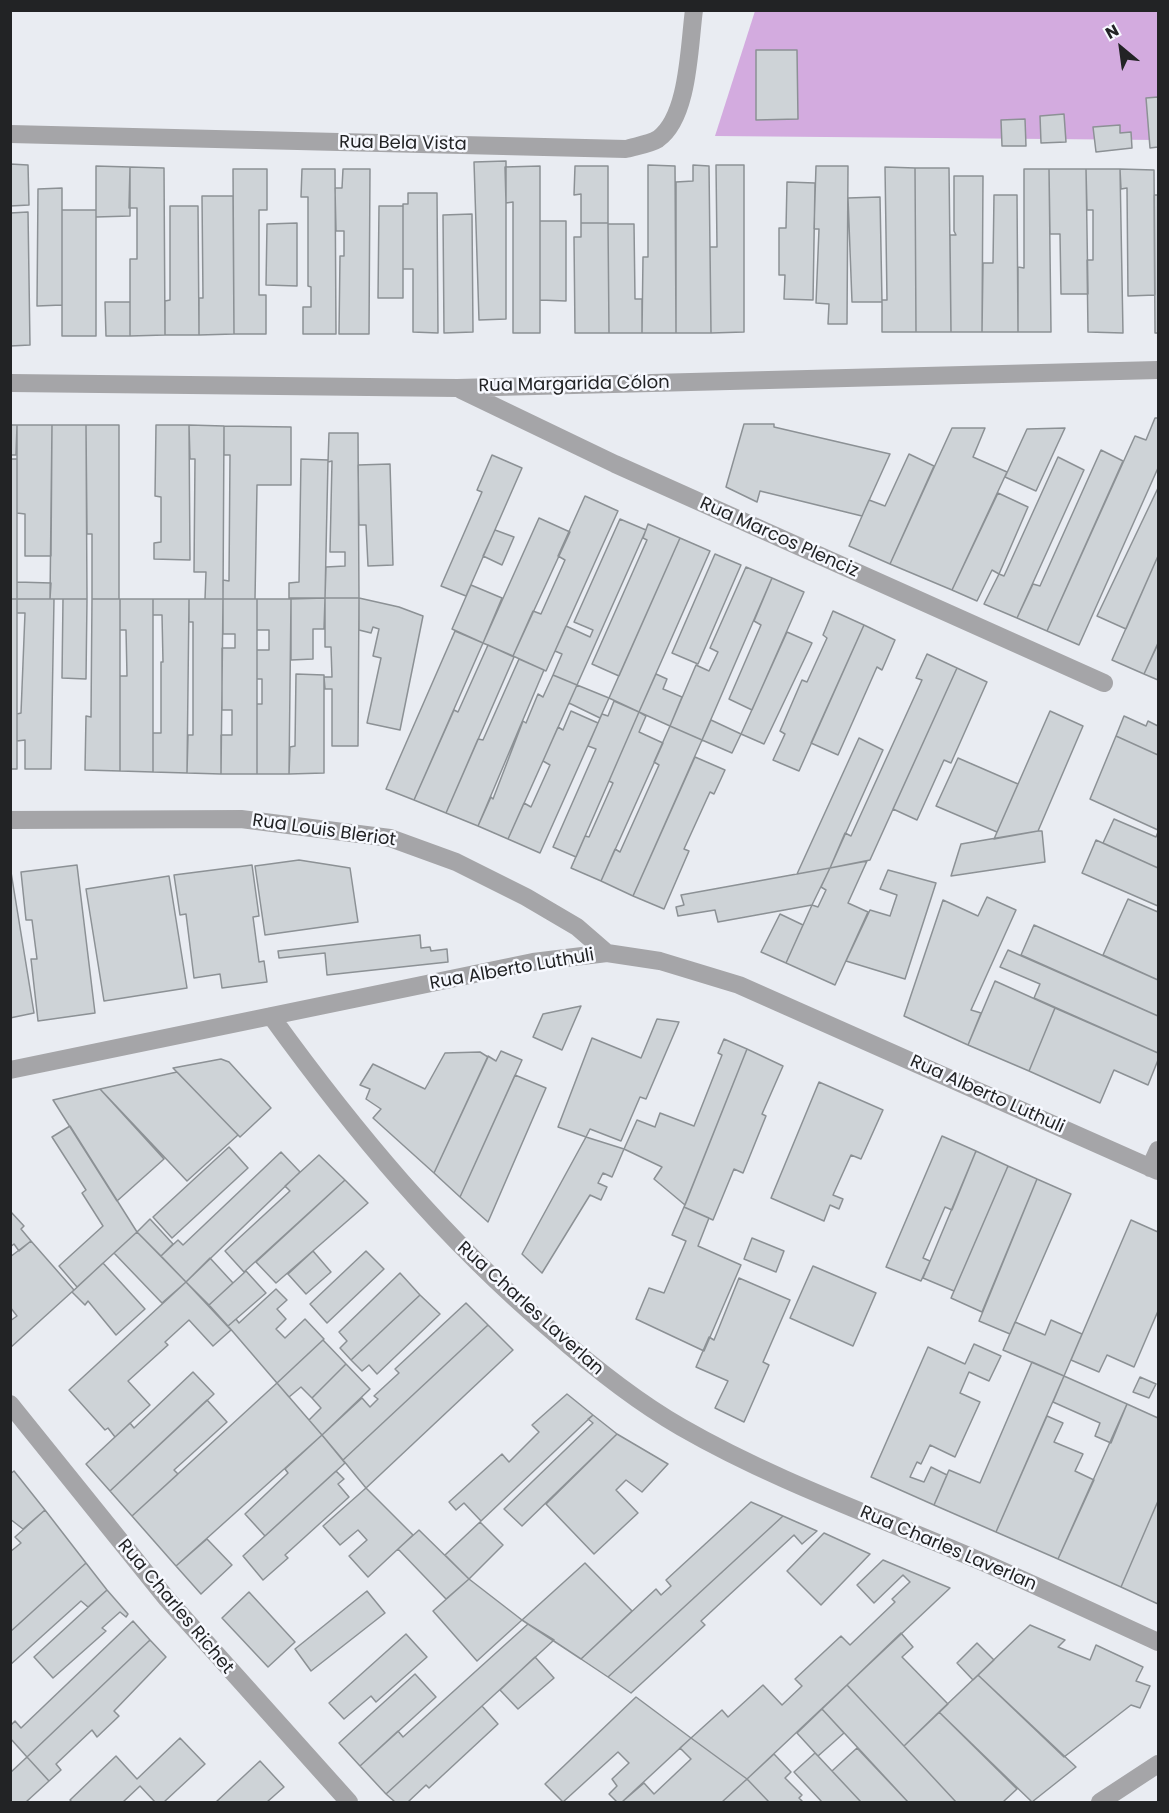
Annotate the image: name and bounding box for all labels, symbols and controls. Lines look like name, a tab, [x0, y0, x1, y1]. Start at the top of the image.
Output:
north arrow	[1091, 18, 1151, 78]
text: N	[1101, 19, 1123, 45]
street label: Rua Bela Vista	[339, 132, 467, 156]
street label: Rua Margarida Cólon	[478, 373, 670, 397]
street label: Rua Marcos Plenciz	[696, 493, 862, 583]
street label: Rua Louis Bleriot	[251, 810, 397, 852]
street label: Rua Alberto Luthuli	[428, 945, 596, 995]
street label: Rua Alberto Luthuli	[906, 1051, 1068, 1139]
street label: Rua Charles Laverlan	[452, 1238, 608, 1380]
street label: Rua Charles Laverlan	[857, 1502, 1039, 1596]
street label: Rua Charles Richet	[112, 1535, 238, 1679]

